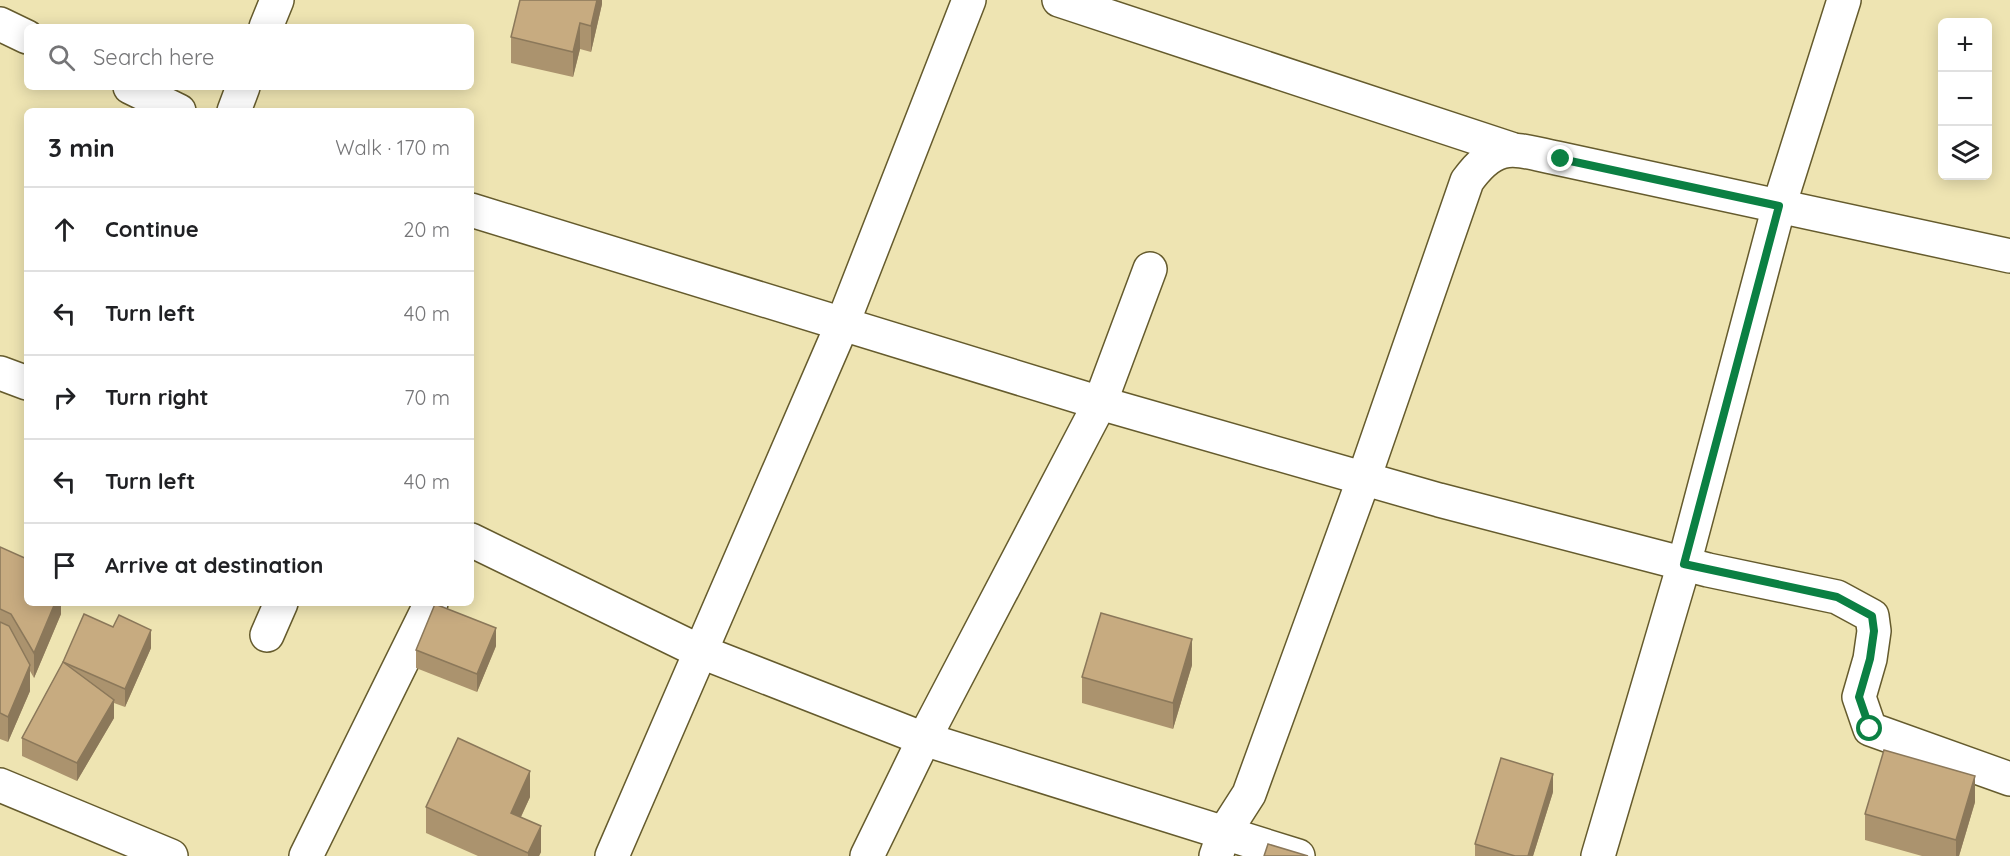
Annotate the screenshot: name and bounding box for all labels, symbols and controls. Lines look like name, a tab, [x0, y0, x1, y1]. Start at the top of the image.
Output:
map controls	[1938, 18, 1992, 180]
button: +	[1938, 18, 1992, 72]
search box	[24, 24, 474, 90]
icon: search	[45, 41, 78, 74]
text: Search here	[93, 43, 214, 71]
button: −	[1938, 72, 1992, 126]
button: layers	[1938, 126, 1992, 180]
text: 3 min	[48, 131, 115, 164]
text: Walk · 170 m	[335, 135, 450, 160]
route end	[1547, 145, 1573, 171]
icon: ahead	[48, 213, 81, 246]
text: Continue	[105, 215, 199, 243]
text: 20 m	[403, 217, 450, 242]
icon: left	[48, 297, 81, 330]
text: Turn left	[105, 299, 195, 327]
text: 40 m	[404, 301, 450, 326]
icon: right	[48, 381, 81, 414]
text: Turn right	[105, 383, 209, 411]
text: 70 m	[404, 385, 450, 410]
icon: left	[48, 465, 81, 498]
text: Turn left	[105, 467, 195, 495]
text: 40 m	[404, 469, 450, 494]
icon: arrive	[48, 549, 81, 582]
text: Arrive at destination	[105, 551, 323, 579]
route start	[1856, 715, 1882, 741]

